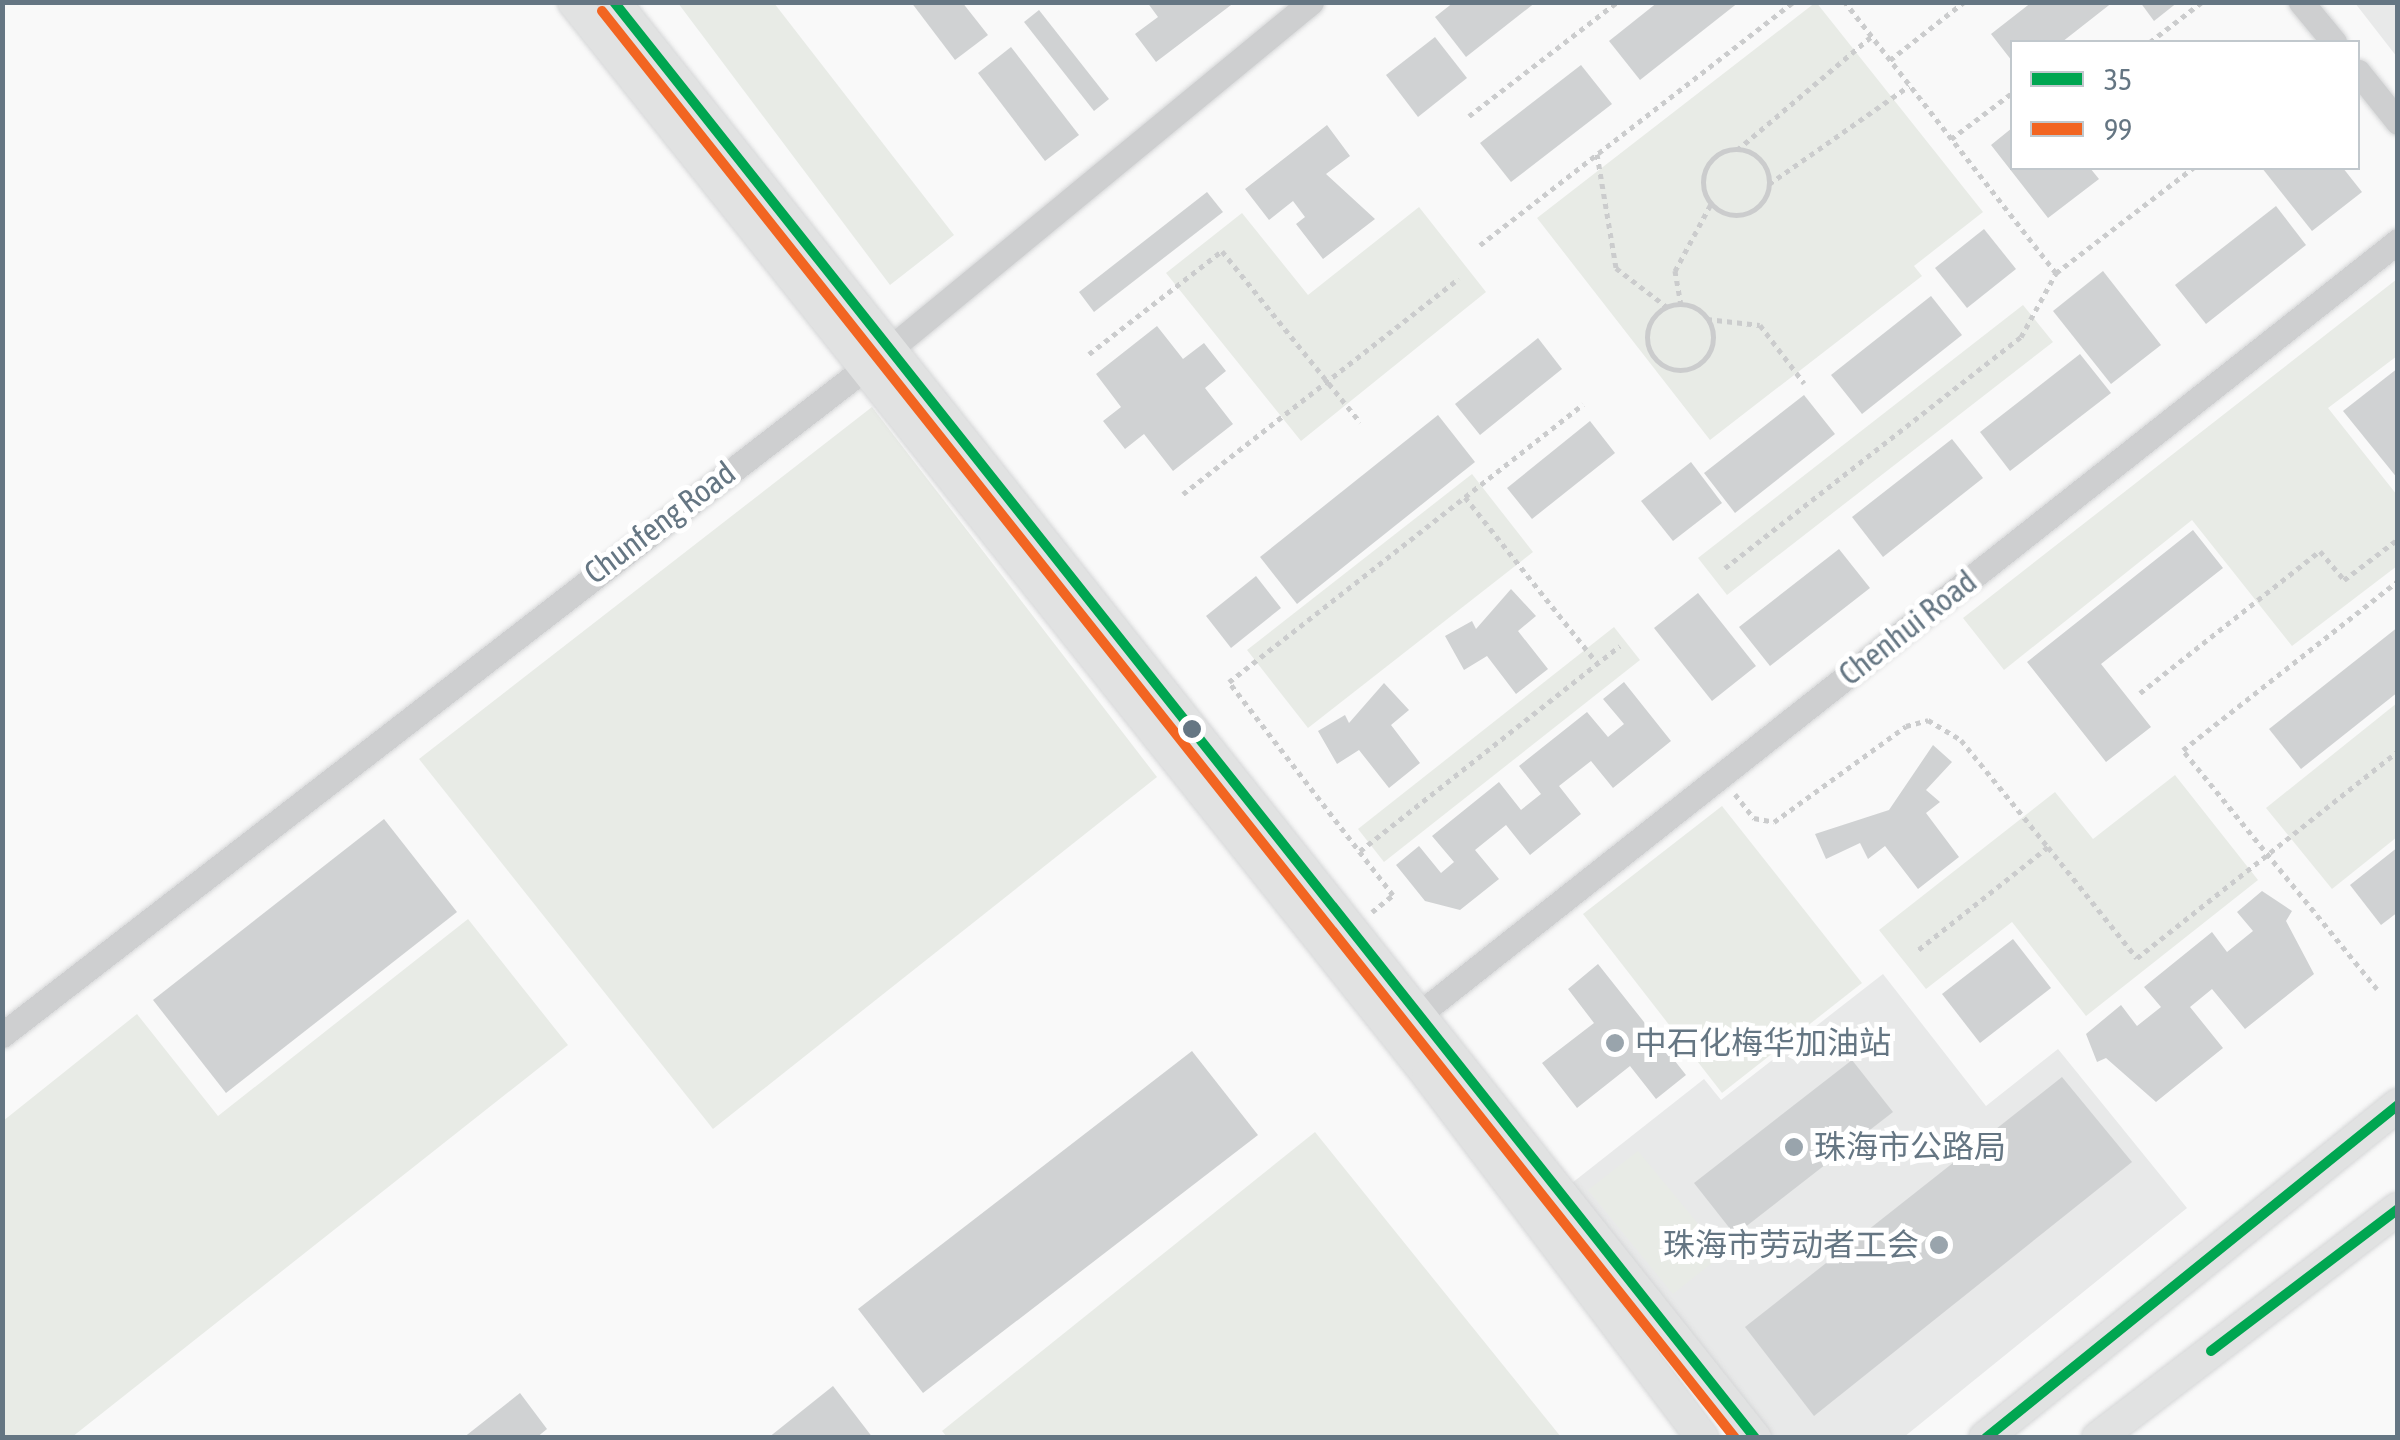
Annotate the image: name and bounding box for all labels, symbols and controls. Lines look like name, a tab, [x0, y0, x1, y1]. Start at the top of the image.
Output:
legend	[2010, 40, 2360, 170]
text: 35	[2104, 62, 2132, 96]
text: 99	[2104, 112, 2132, 146]
street label: Chunfeng Road	[577, 454, 743, 592]
street label: Chenhui Road	[1832, 562, 1984, 694]
unlabelled marker	[1182, 719, 1202, 739]
place label: 中石化梅华加油站	[1635, 1024, 1891, 1062]
marker: 中石化梅华加油站	[1604, 1032, 1626, 1054]
place label: 珠海市公路局	[1814, 1128, 2006, 1166]
marker: 珠海市公路局	[1783, 1136, 1805, 1158]
place label: 珠海市劳动者工会	[1663, 1226, 1919, 1264]
marker: 珠海市劳动者工会	[1928, 1234, 1950, 1256]

